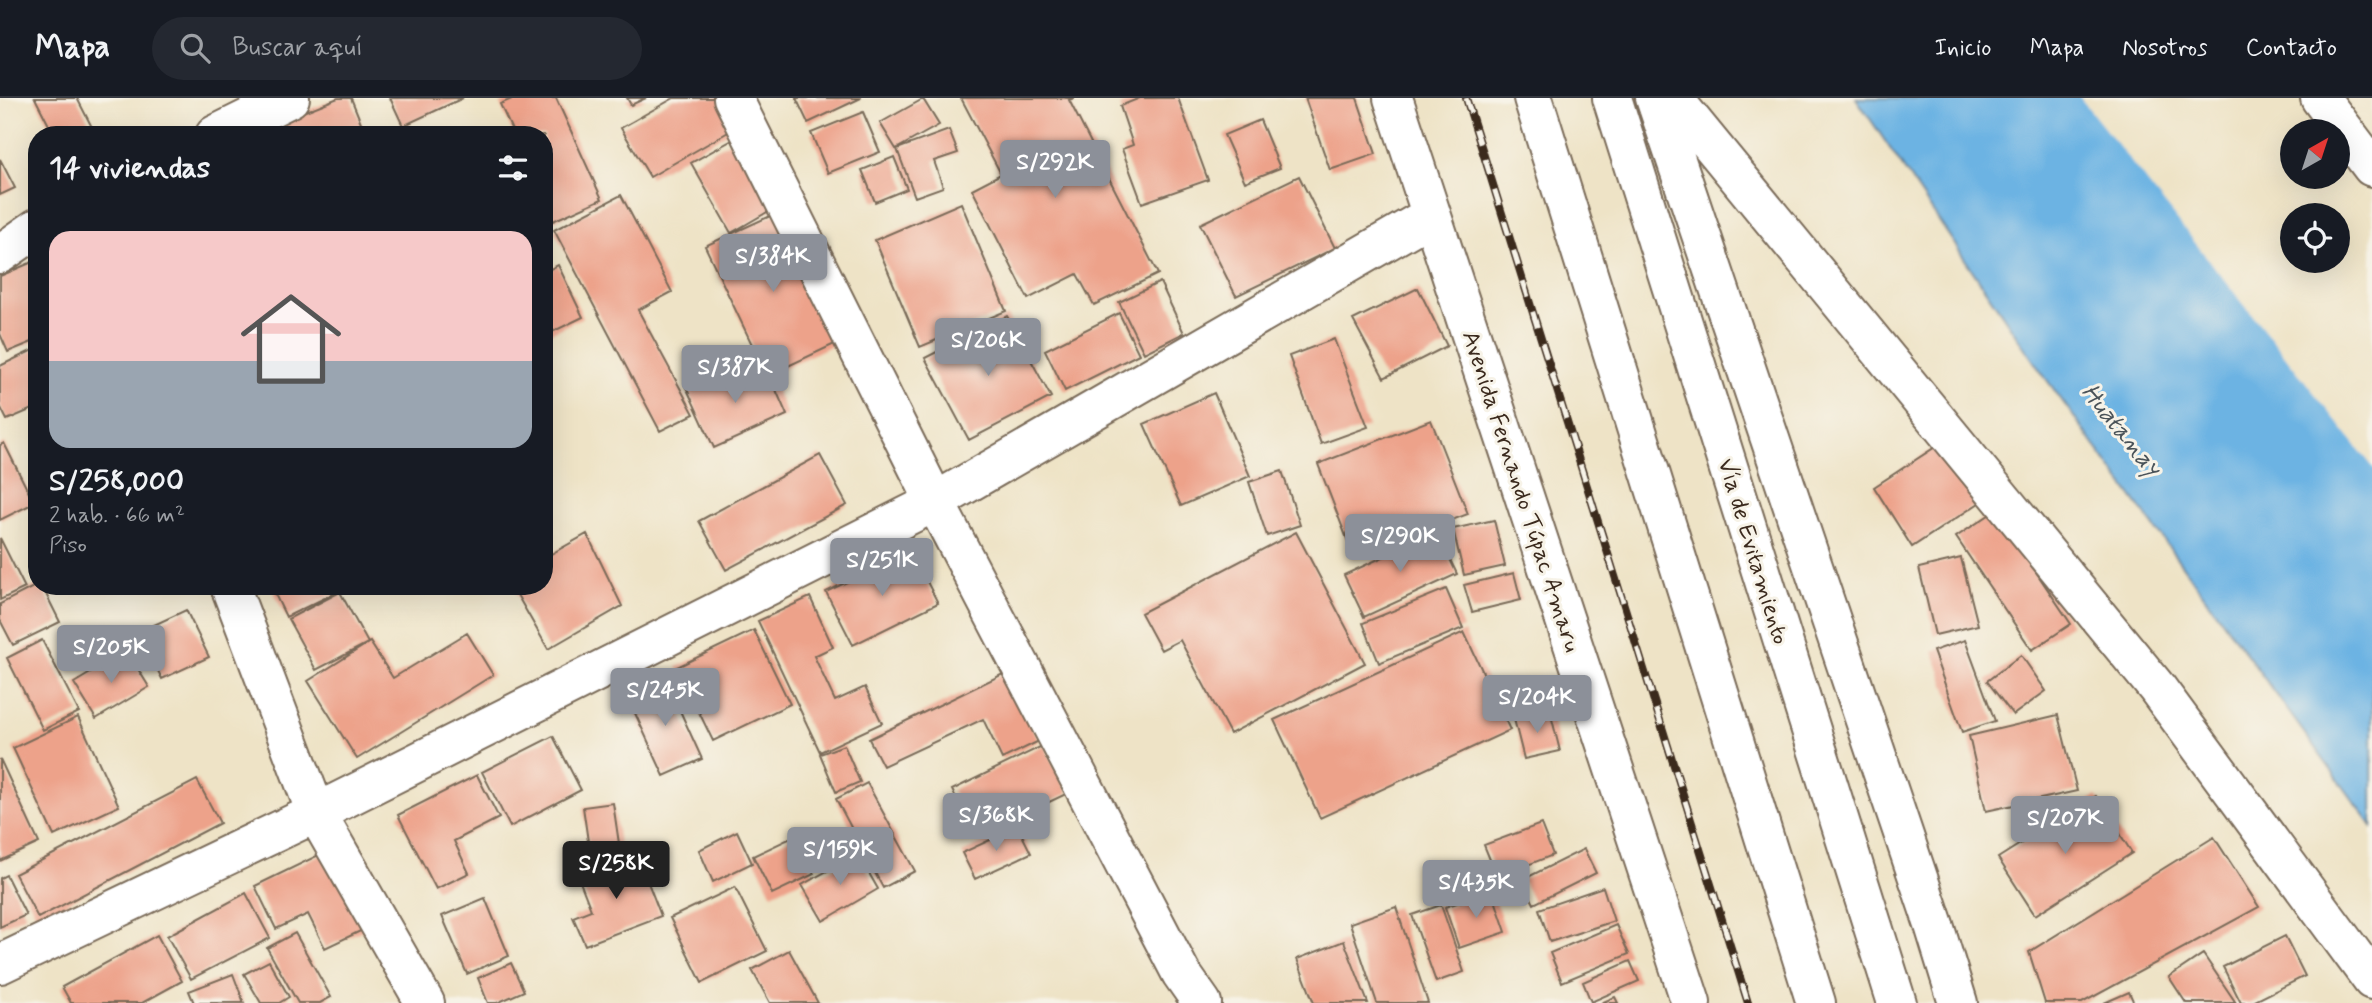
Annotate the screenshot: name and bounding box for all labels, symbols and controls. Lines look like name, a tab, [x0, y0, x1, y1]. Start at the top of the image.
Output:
search box	[152, 17, 642, 80]
text: Mapa	[35, 26, 110, 70]
icon: search	[176, 29, 214, 67]
text: Buscar aquí	[232, 31, 363, 65]
text: Inicio	[1934, 33, 1992, 64]
text: Mapa	[2030, 33, 2084, 64]
text: Nosotros	[2122, 33, 2208, 64]
text: Contacto	[2246, 33, 2337, 64]
north arrow	[2280, 119, 2350, 189]
map controls	[2280, 119, 2350, 273]
pin: S/292K	[998, 140, 1112, 200]
text: S/292K	[1016, 148, 1094, 178]
text: 14 viviendas	[49, 149, 210, 188]
icon: filters	[494, 149, 532, 187]
button: locate	[2280, 203, 2350, 273]
pin: S/384K	[716, 234, 830, 294]
text: S/384K	[735, 242, 811, 272]
icon: home	[228, 276, 354, 402]
pin: S/206K	[931, 318, 1045, 378]
text: S/206K	[951, 326, 1025, 356]
street label: Avenida Fernando Túpac Amaru	[1454, 327, 1587, 656]
pin: S/387K	[678, 345, 792, 405]
text: S/387K	[698, 353, 772, 383]
water label: Huatanay	[2073, 377, 2169, 485]
street label: Vía de Evitamiento	[1710, 455, 1796, 648]
text: S/258,000	[49, 462, 184, 501]
text: 2 hab. · 66 m²	[49, 501, 185, 531]
pin: S/290K	[1343, 514, 1457, 574]
text: S/290K	[1361, 522, 1439, 552]
text: Piso	[49, 531, 87, 561]
pin: S/251K	[825, 538, 939, 598]
text: S/251K	[846, 546, 918, 576]
pin: S/205K	[54, 626, 168, 685]
text: S/205K	[73, 633, 149, 663]
pin: S/245K	[608, 668, 722, 728]
text: S/245K	[626, 676, 704, 706]
pin: S/204K	[1480, 676, 1594, 735]
text: S/204K	[1499, 683, 1575, 713]
pin: S/368K	[939, 794, 1053, 853]
pin: S/207K	[2008, 796, 2122, 856]
text: S/368K	[959, 801, 1033, 831]
text: S/207K	[2027, 804, 2103, 834]
pin: S/159K	[783, 828, 897, 887]
text: S/159K	[803, 835, 877, 865]
pin: S/258K	[559, 842, 673, 901]
text: S/258K	[579, 849, 653, 879]
pin: S/435K	[1419, 860, 1533, 920]
text: S/435K	[1439, 868, 1513, 898]

